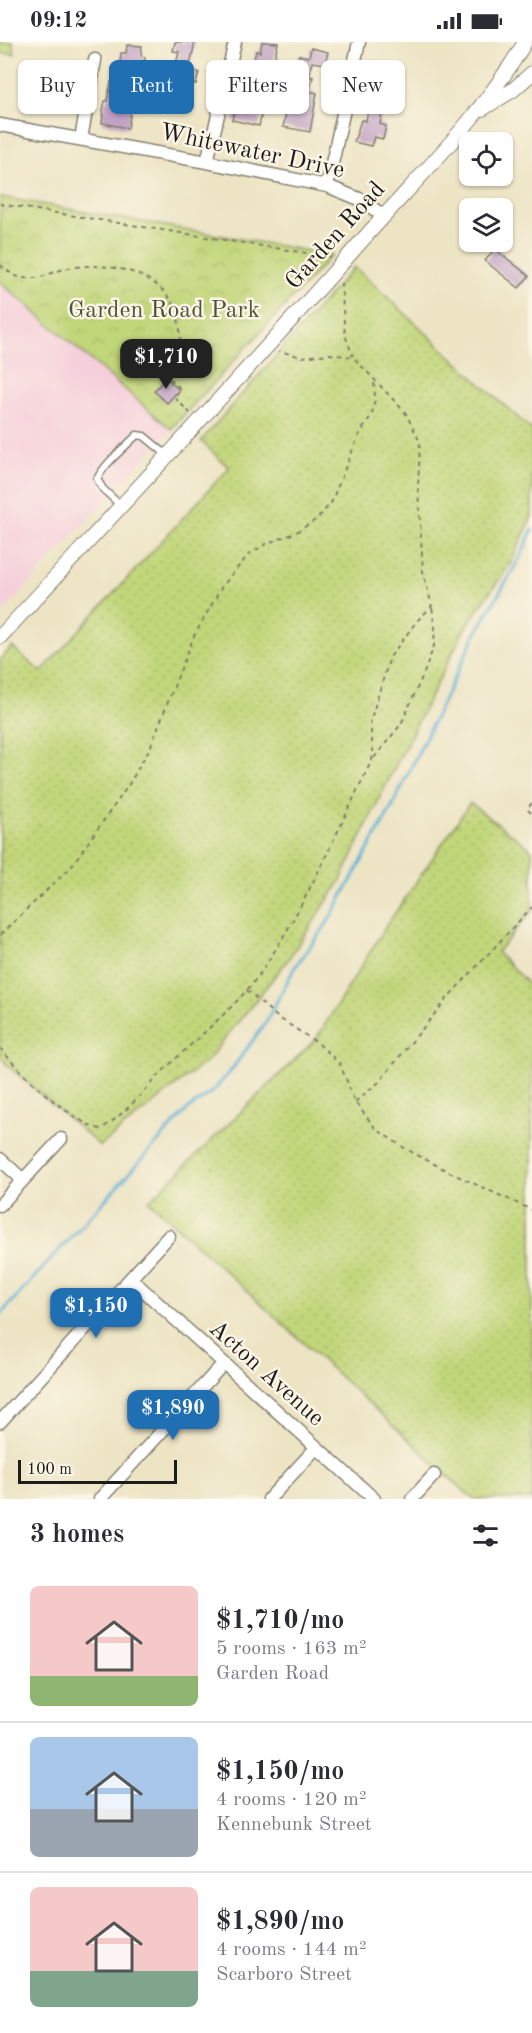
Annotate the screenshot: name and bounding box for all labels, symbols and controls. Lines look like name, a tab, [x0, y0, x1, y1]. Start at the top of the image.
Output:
text: 09:12	[30, 10, 87, 32]
chip: Buy	[18, 60, 97, 114]
chip: Rent	[109, 60, 194, 114]
chip: Filters	[206, 60, 309, 114]
chip: New	[321, 60, 405, 114]
street label: Whitewater Drive	[158, 121, 346, 183]
map controls	[459, 132, 513, 252]
button: locate	[459, 132, 513, 186]
street label: Garden Road	[282, 178, 390, 294]
button: layers	[459, 198, 513, 252]
park label: Garden Road Park	[68, 299, 260, 323]
pin: $1,710	[117, 339, 215, 390]
text: $1,710	[134, 348, 198, 368]
pin: $1,150	[47, 1288, 145, 1339]
text: $1,150	[64, 1297, 128, 1317]
street label: Acton Avenue	[204, 1317, 328, 1431]
pin: $1,890	[124, 1390, 222, 1441]
text: $1,890	[141, 1399, 205, 1419]
scale bar	[18, 1457, 177, 1484]
text: 100 m	[27, 1462, 72, 1478]
icon: filters	[469, 1519, 502, 1552]
text: 3 homes	[30, 1522, 124, 1548]
text: $1,710/mo	[216, 1608, 344, 1634]
icon: home	[78, 1610, 150, 1682]
text: 5 rooms · 163 m²	[216, 1639, 366, 1659]
text: Garden Road	[216, 1664, 329, 1684]
text: $1,150/mo	[216, 1759, 344, 1785]
icon: home	[78, 1761, 150, 1833]
text: 4 rooms · 120 m²	[216, 1790, 366, 1810]
text: Kennebunk Street	[216, 1815, 372, 1835]
text: $1,890/mo	[216, 1909, 344, 1935]
icon: home	[78, 1911, 150, 1983]
text: 4 rooms · 144 m²	[216, 1940, 366, 1960]
text: Scarboro Street	[216, 1965, 352, 1985]

